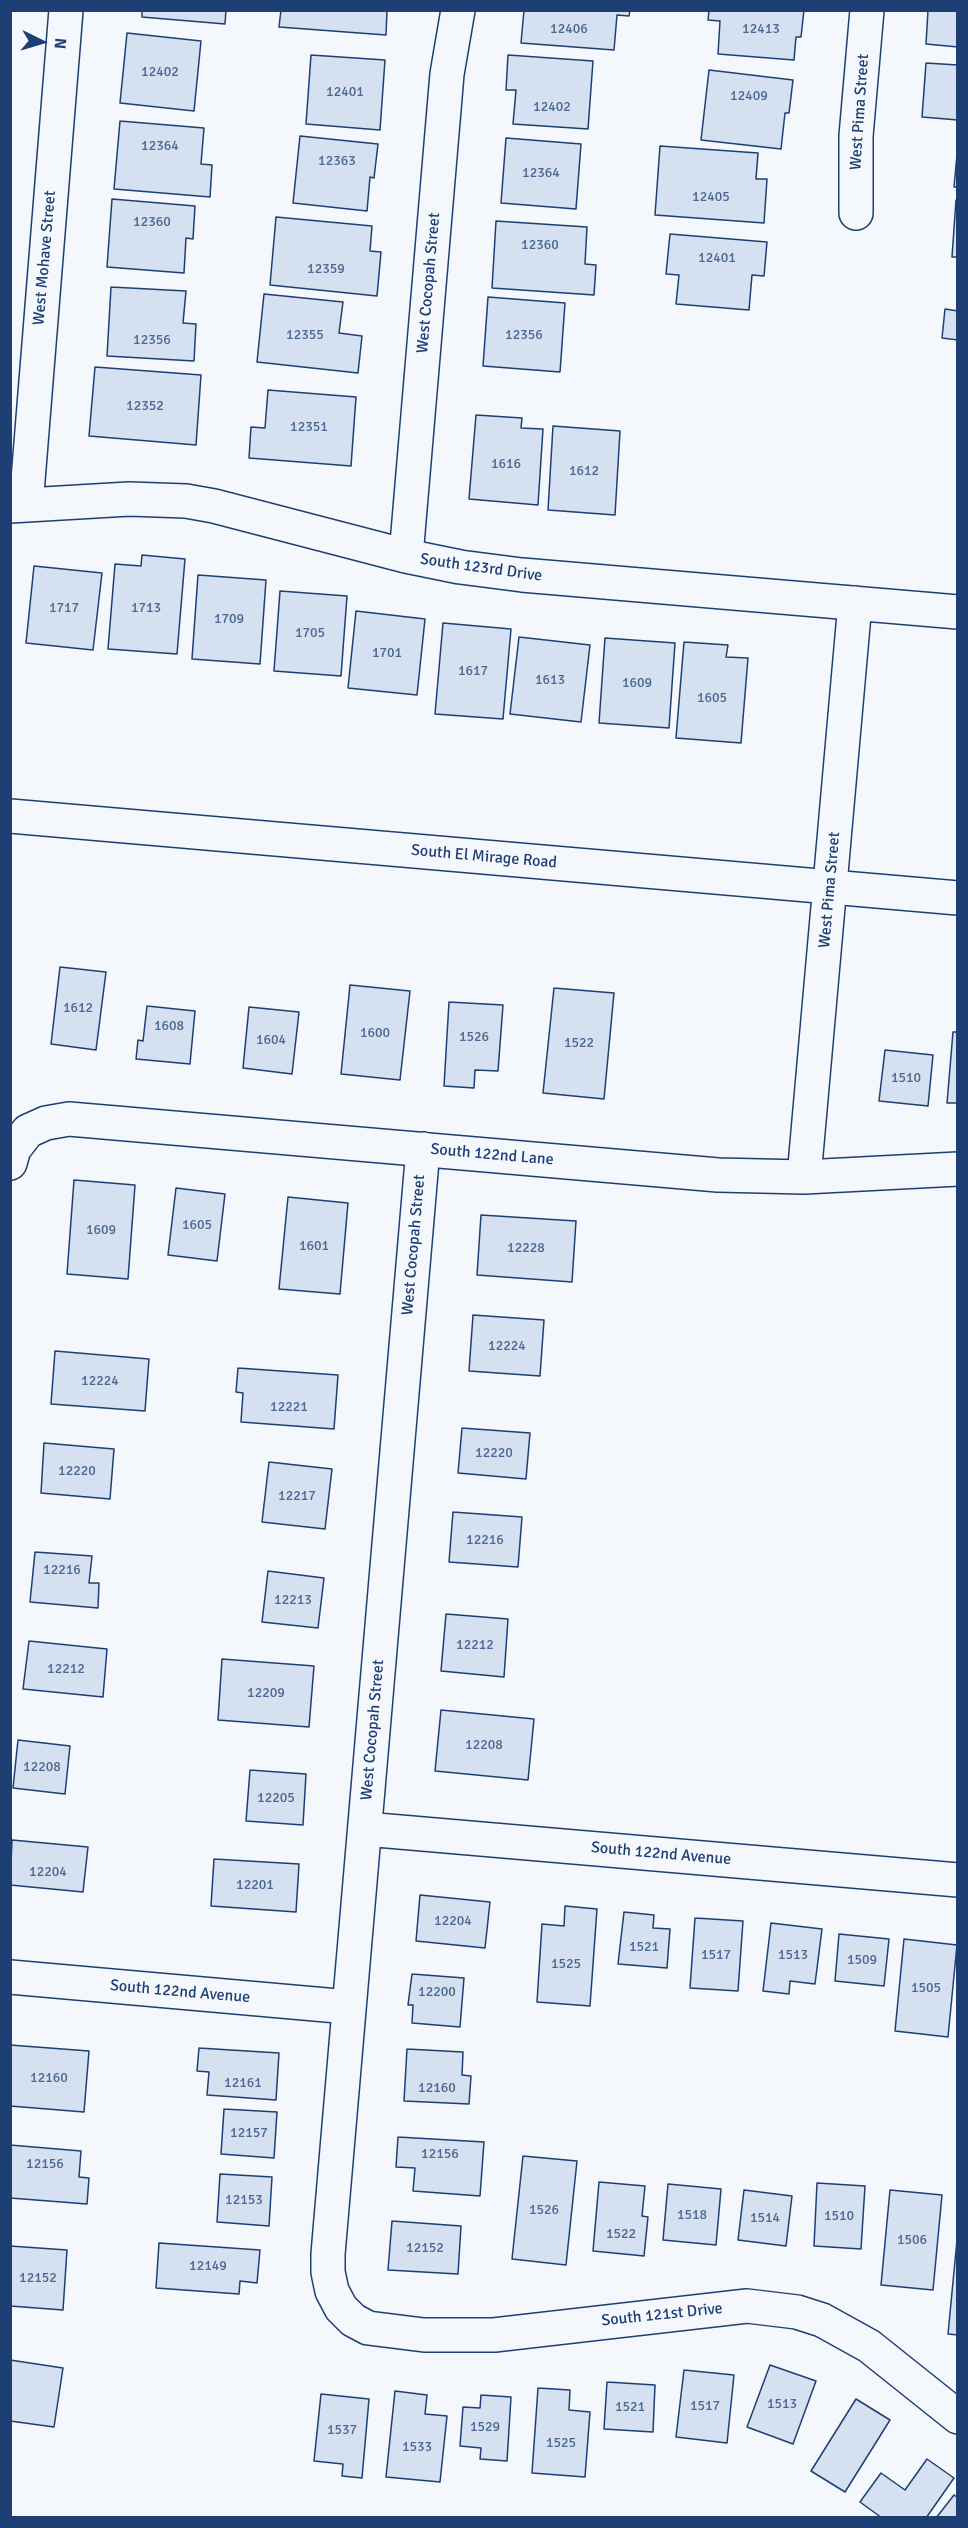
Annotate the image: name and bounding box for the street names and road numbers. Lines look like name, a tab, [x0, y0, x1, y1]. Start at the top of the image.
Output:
street label: West Pima Street	[846, 53, 874, 171]
street label: West Mohave Street	[30, 190, 60, 326]
street label: West Cocopah Street	[413, 212, 445, 354]
street label: South 123rd Drive	[419, 550, 543, 586]
street label: West Pima Street	[815, 831, 845, 949]
street label: South El Mirage Road	[410, 841, 558, 873]
street label: South 122nd Lane	[430, 1140, 554, 1170]
street label: West Cocopah Street	[398, 1174, 430, 1316]
street label: West Cocopah Street	[357, 1659, 389, 1801]
street label: South 122nd Avenue	[590, 1838, 732, 1870]
street label: South 122nd Avenue	[109, 1976, 251, 2008]
street label: South 121st Drive	[601, 2299, 723, 2331]

